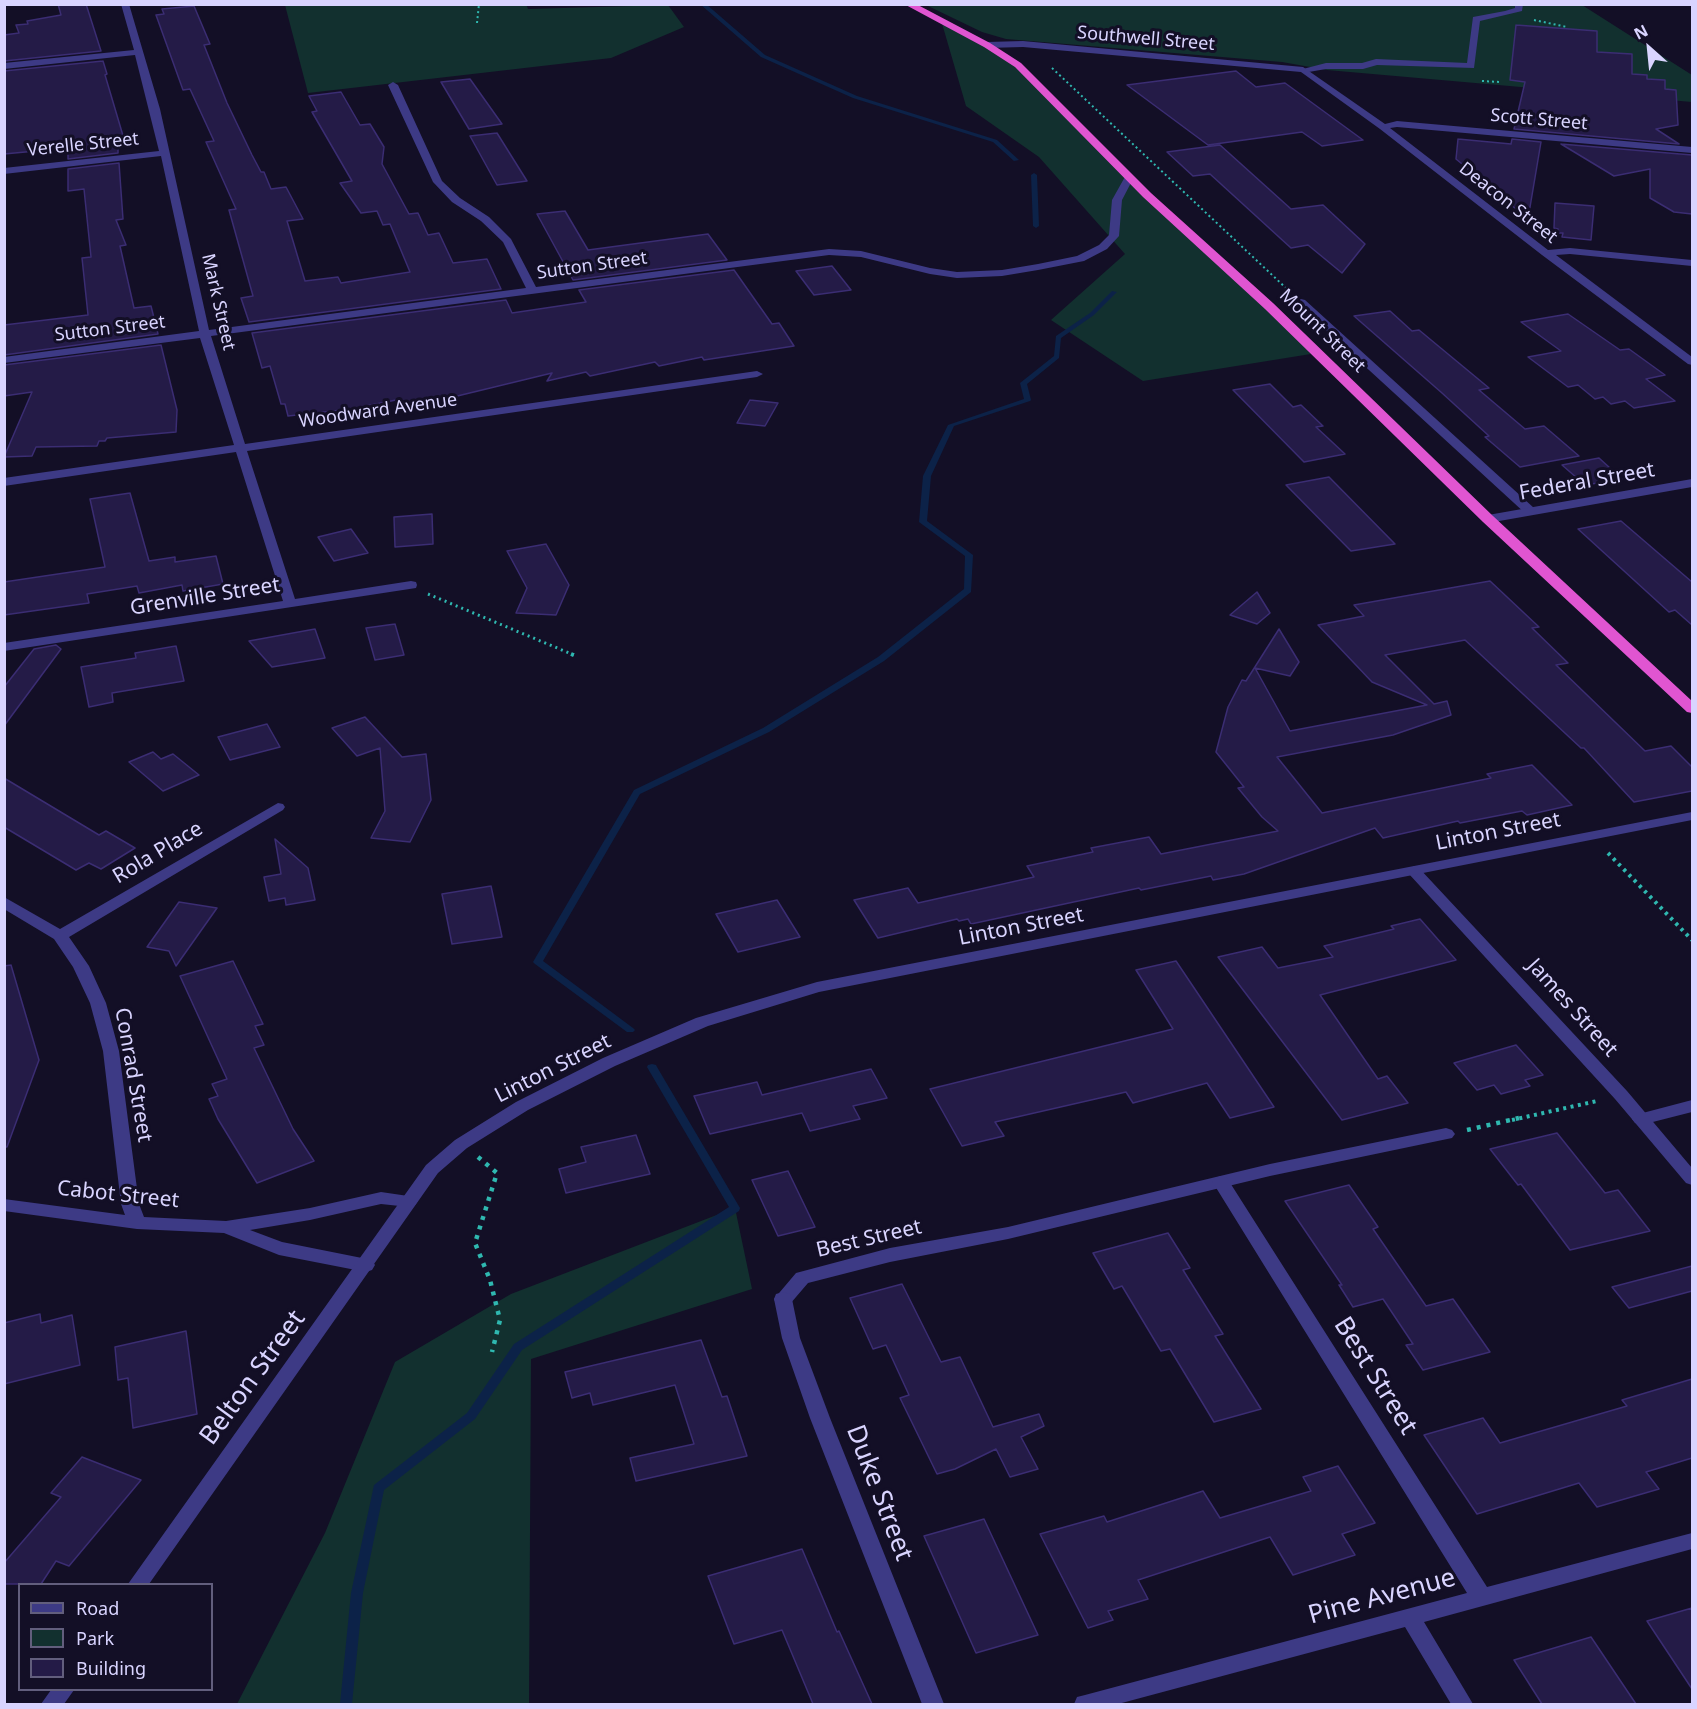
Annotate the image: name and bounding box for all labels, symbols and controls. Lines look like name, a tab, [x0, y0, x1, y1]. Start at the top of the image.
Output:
north arrow	[1619, 18, 1679, 78]
text: N	[1630, 19, 1652, 45]
street label: Southwell Street	[1076, 22, 1216, 56]
street label: Scott Street	[1490, 105, 1588, 135]
street label: Verelle Street	[26, 128, 140, 162]
street label: Deacon Street	[1454, 158, 1562, 248]
street label: Sutton Street	[536, 248, 648, 284]
street label: Mark Street	[196, 252, 240, 352]
street label: Mount Street	[1275, 285, 1369, 377]
street label: Sutton Street	[54, 312, 166, 346]
street label: Woodward Avenue	[298, 389, 458, 433]
street label: Federal Street	[1517, 458, 1657, 506]
street label: Grenville Street	[128, 573, 282, 621]
street label: Linton Street	[1433, 808, 1563, 856]
street label: Rola Place	[109, 816, 207, 890]
street label: Linton Street	[956, 903, 1086, 951]
street label: James Street	[1521, 954, 1623, 1062]
street label: Conrad Street	[109, 1006, 157, 1144]
street label: Linton Street	[491, 1029, 615, 1109]
street label: Cabot Street	[56, 1176, 180, 1214]
street label: Best Street	[814, 1215, 924, 1263]
street label: Belton Street	[194, 1305, 312, 1451]
street label: Best Street	[1327, 1311, 1423, 1441]
street label: Duke Street	[839, 1421, 919, 1565]
street label: Pine Avenue	[1305, 1562, 1459, 1632]
legend	[18, 1583, 213, 1691]
text: Road	[76, 1596, 119, 1620]
text: Park	[76, 1626, 114, 1650]
text: Building	[76, 1656, 146, 1680]

